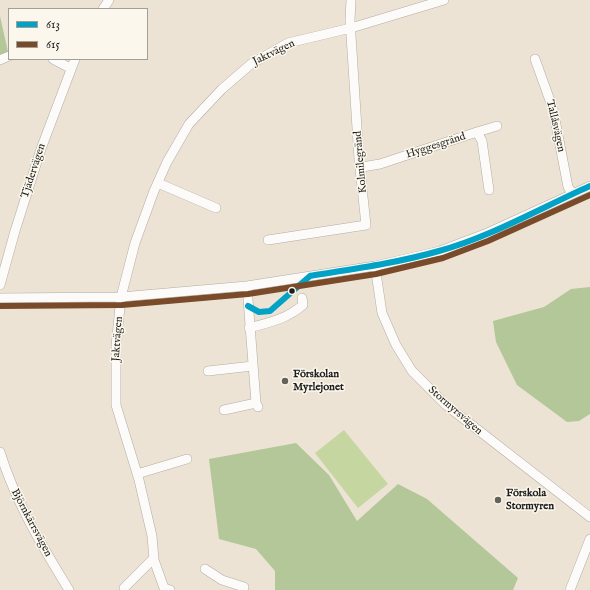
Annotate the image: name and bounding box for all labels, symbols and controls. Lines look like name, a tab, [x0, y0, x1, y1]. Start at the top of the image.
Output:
legend	[8, 8, 148, 60]
text: 613	[46, 17, 60, 32]
text: 615	[46, 37, 60, 52]
street label: Jaktvägen	[251, 37, 297, 69]
street label: Tallåsvägen	[543, 99, 567, 153]
street label: Kolmilegränd	[352, 130, 370, 194]
street label: Hyggesgränd	[405, 130, 467, 162]
street label: Tjädervägen	[19, 142, 49, 200]
unlabelled marker	[287, 286, 297, 296]
street label: Jaktvägen	[110, 316, 126, 362]
place label: Förskolan Myrlejonet	[293, 368, 344, 394]
marker: Förskolan Myrlejonet	[280, 376, 290, 386]
street label: Stormyrsvägen	[425, 384, 485, 438]
street label: Björnkärrsvägen	[8, 487, 54, 559]
place label: Förskola Stormyren	[506, 487, 554, 513]
marker: Förskola Stormyren	[493, 495, 503, 505]

